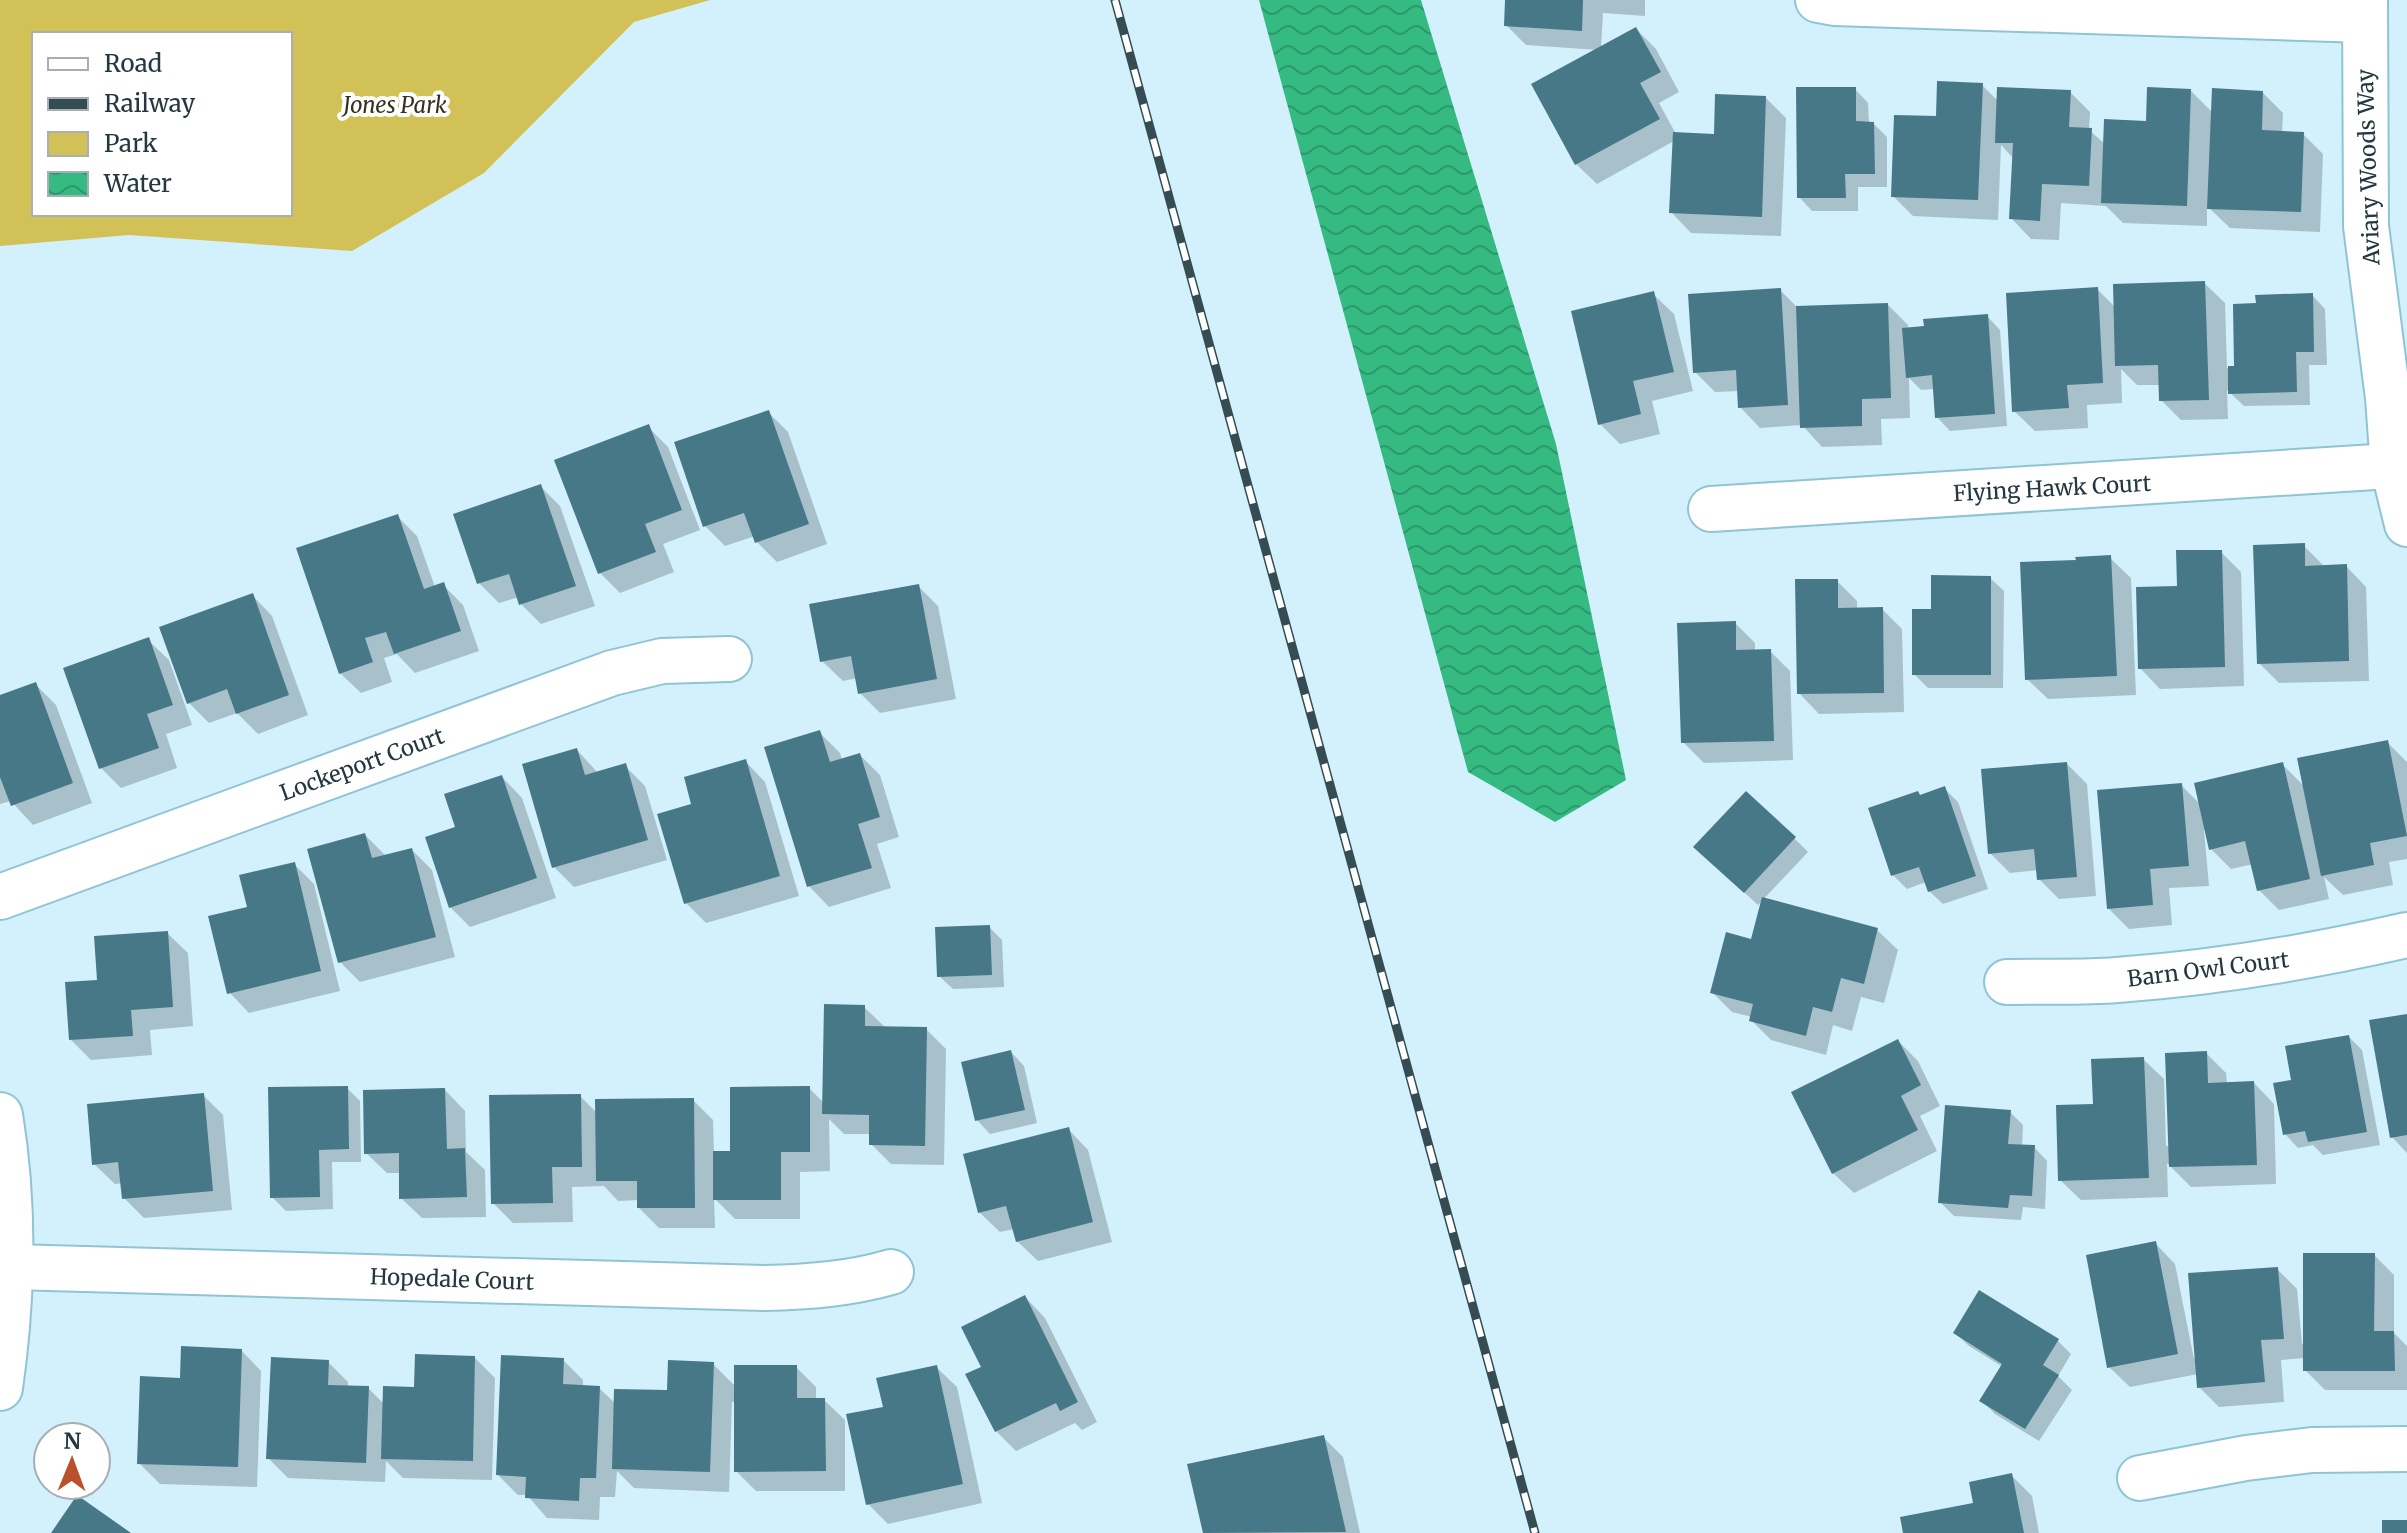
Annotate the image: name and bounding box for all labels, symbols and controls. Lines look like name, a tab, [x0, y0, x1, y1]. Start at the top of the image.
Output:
legend	[32, 32, 292, 216]
text: Road	[104, 48, 162, 79]
street label: Aviary Woods Way	[2351, 68, 2385, 266]
text: Railway	[104, 88, 195, 119]
park label: Jones Park	[341, 91, 447, 119]
text: Park	[104, 128, 158, 159]
text: Water	[103, 168, 172, 199]
street label: Flying Hawk Court	[1952, 469, 2152, 507]
street label: Lockeport Court	[276, 721, 448, 807]
street label: Barn Owl Court	[2126, 945, 2291, 993]
street label: Hopedale Court	[370, 1262, 535, 1296]
north arrow	[32, 1421, 112, 1501]
text: N	[63, 1427, 82, 1455]

